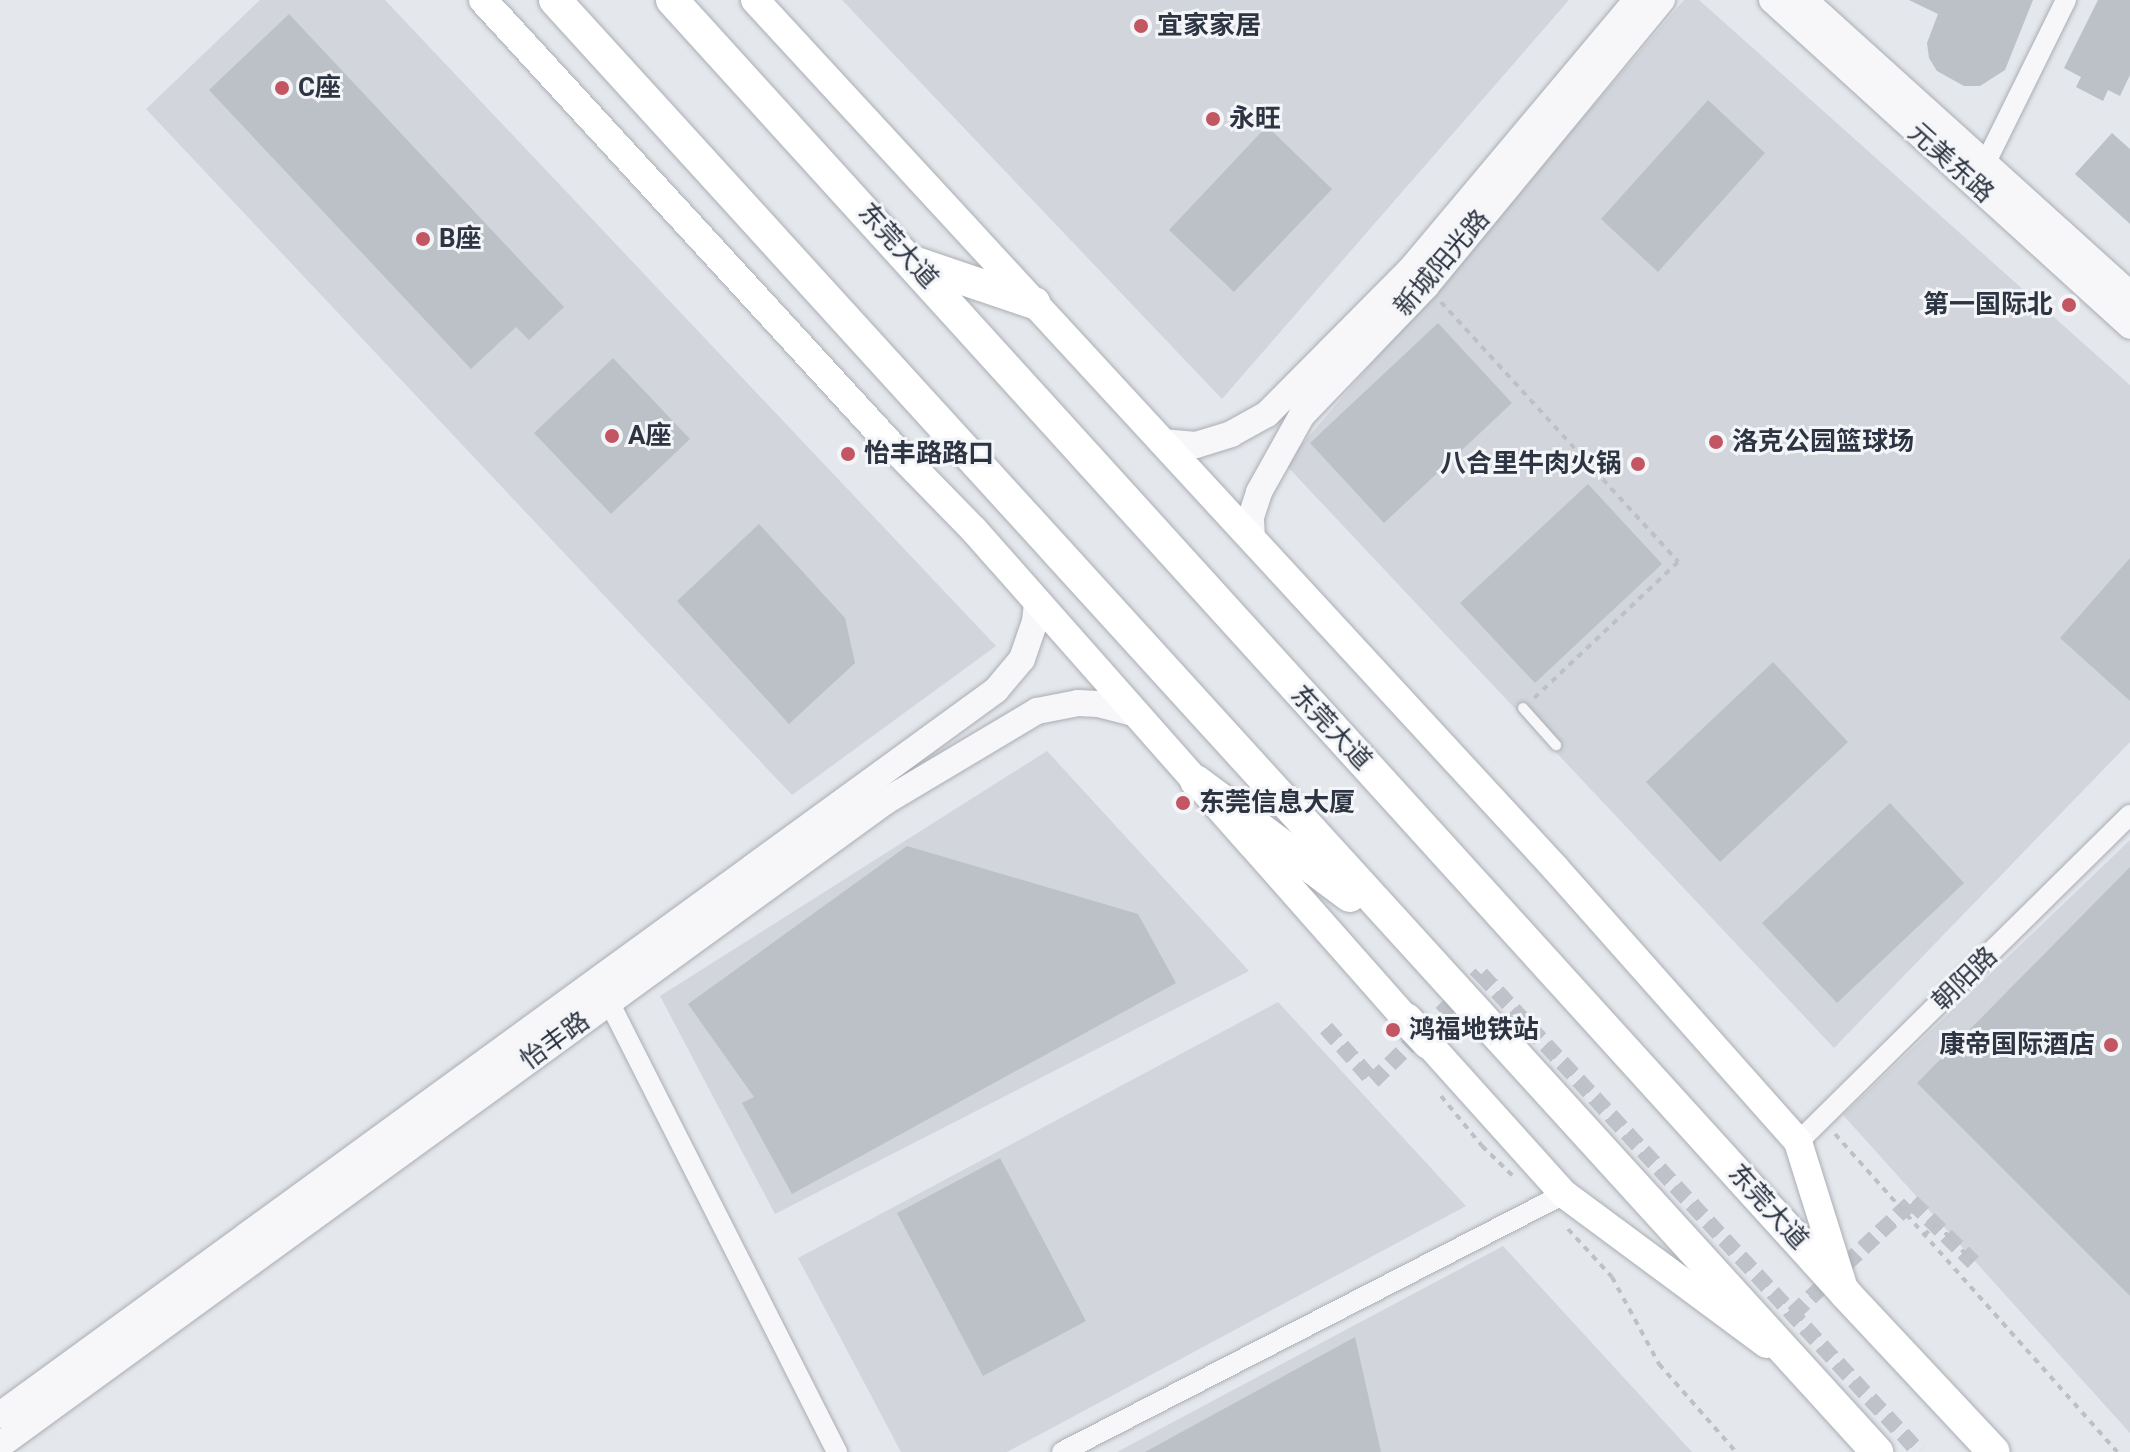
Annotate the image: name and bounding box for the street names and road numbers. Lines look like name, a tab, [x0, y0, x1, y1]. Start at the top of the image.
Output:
street label: 元美东路	[1902, 117, 2000, 209]
street label: 东莞大道	[852, 197, 944, 295]
street label: 新城阳光路	[1388, 204, 1496, 322]
street label: 东莞大道	[1284, 679, 1378, 777]
street label: 朝阳路	[1926, 941, 2004, 1017]
street label: 怡丰路	[514, 1005, 596, 1077]
street label: 东莞大道	[1722, 1158, 1814, 1256]

